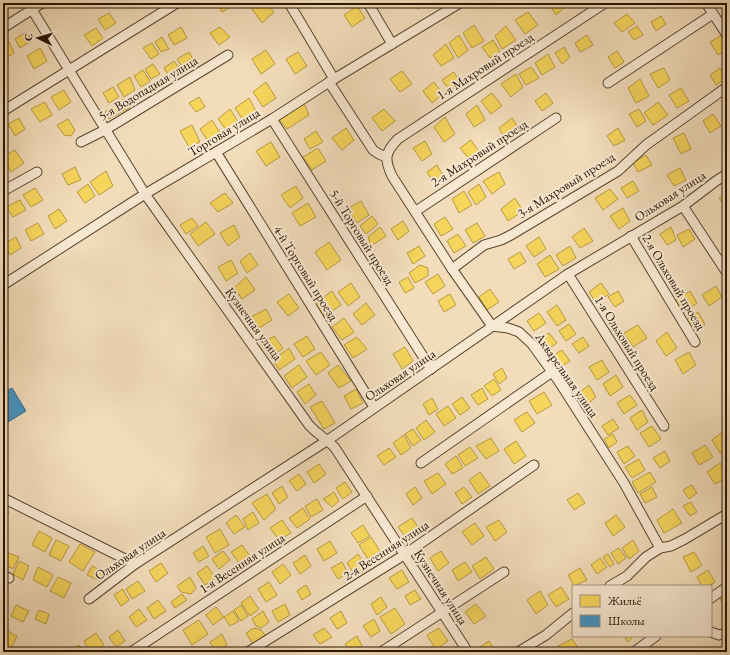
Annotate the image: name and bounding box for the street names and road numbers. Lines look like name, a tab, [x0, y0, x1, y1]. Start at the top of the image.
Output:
street label: 1-я Махровый проезд	[433, 28, 537, 104]
street label: 5-я Водопадная улица	[95, 51, 201, 124]
street label: Торговая улица	[185, 103, 264, 160]
street label: 2-я Махровый проезд	[427, 115, 531, 191]
street label: 3-я Махровый проезд	[514, 148, 618, 222]
street label: Ольховая улица	[631, 166, 710, 225]
street label: 5-й Торговый проезд	[326, 186, 398, 288]
street label: 4-й Торговый проезд	[270, 222, 342, 324]
street label: 2-я Ольховый проезд	[639, 231, 709, 333]
street label: Кузнечная улица	[222, 284, 287, 365]
street label: 1-я Ольховый проезд	[591, 292, 663, 394]
street label: Акварельная улица	[531, 328, 603, 421]
street label: Ольховая улица	[361, 345, 439, 405]
street label: 2-я Весенняя улица	[340, 515, 433, 584]
street label: Ольховая улица	[91, 524, 169, 584]
street label: 1-я Весенняя улица	[196, 528, 289, 597]
street label: Кузнечная улица	[410, 546, 472, 629]

